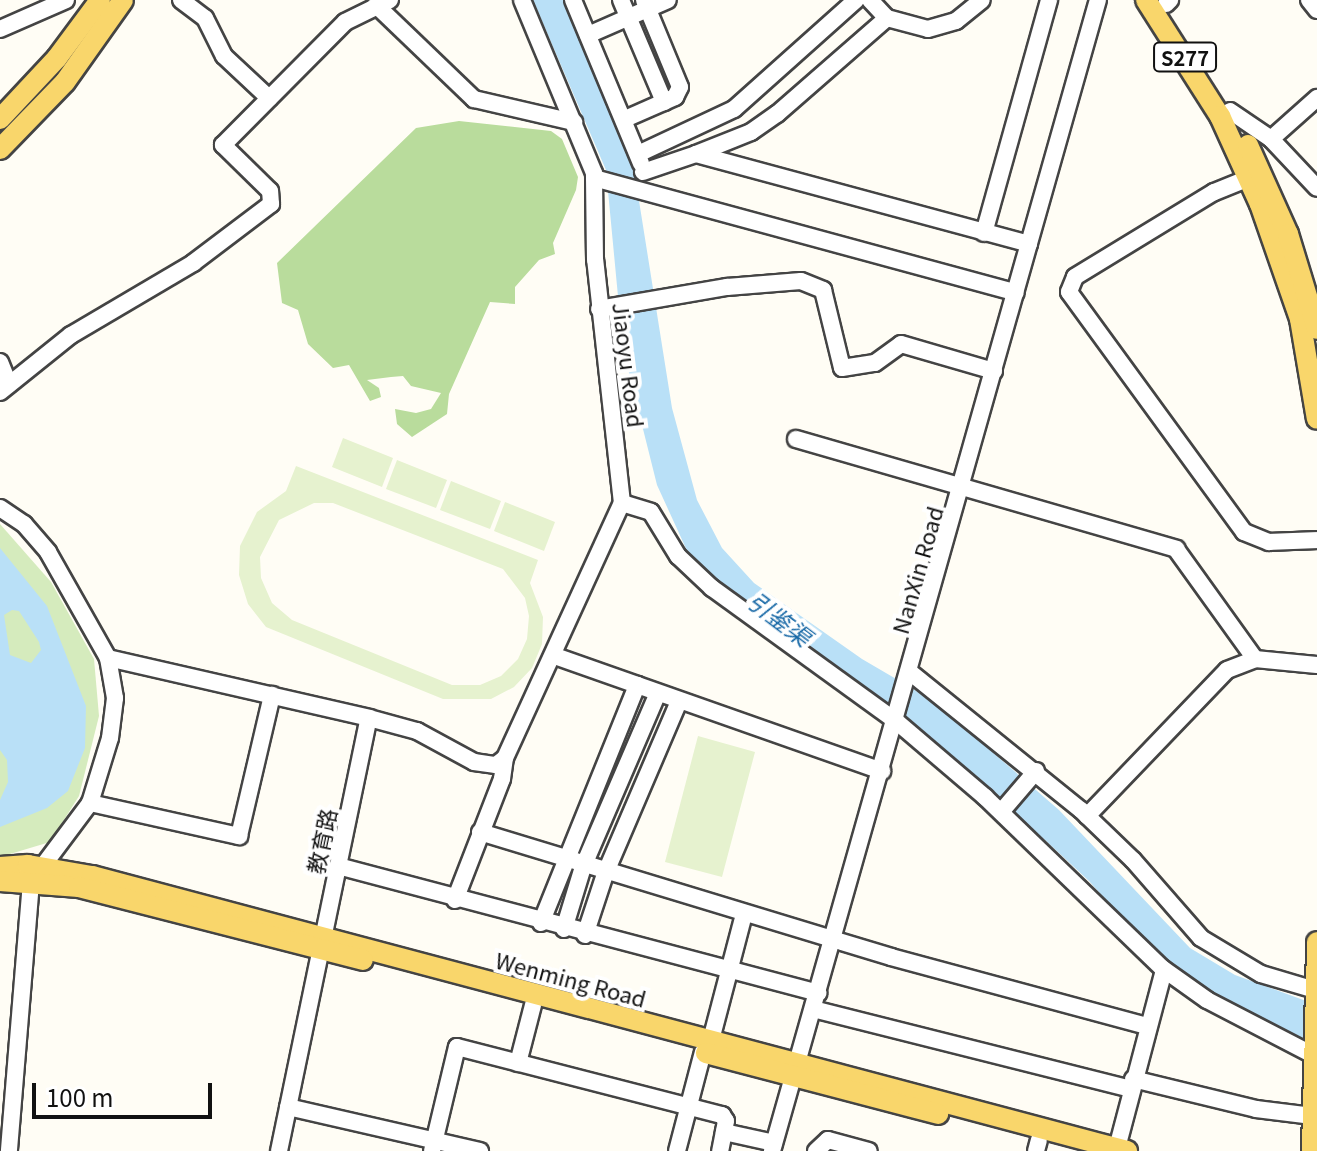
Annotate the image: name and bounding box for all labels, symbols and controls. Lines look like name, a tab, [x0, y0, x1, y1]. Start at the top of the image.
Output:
road number: S277	[1153, 41, 1217, 73]
street label: Jiaoyu Road	[608, 301, 650, 429]
street label: NanXin Road	[886, 503, 948, 637]
water label: 引鉴渠	[743, 585, 817, 651]
street label: 教育路	[301, 806, 341, 876]
street label: Wenming Road	[493, 946, 649, 1012]
scale bar	[36, 1067, 216, 1117]
text: 100 m	[46, 1079, 114, 1114]

